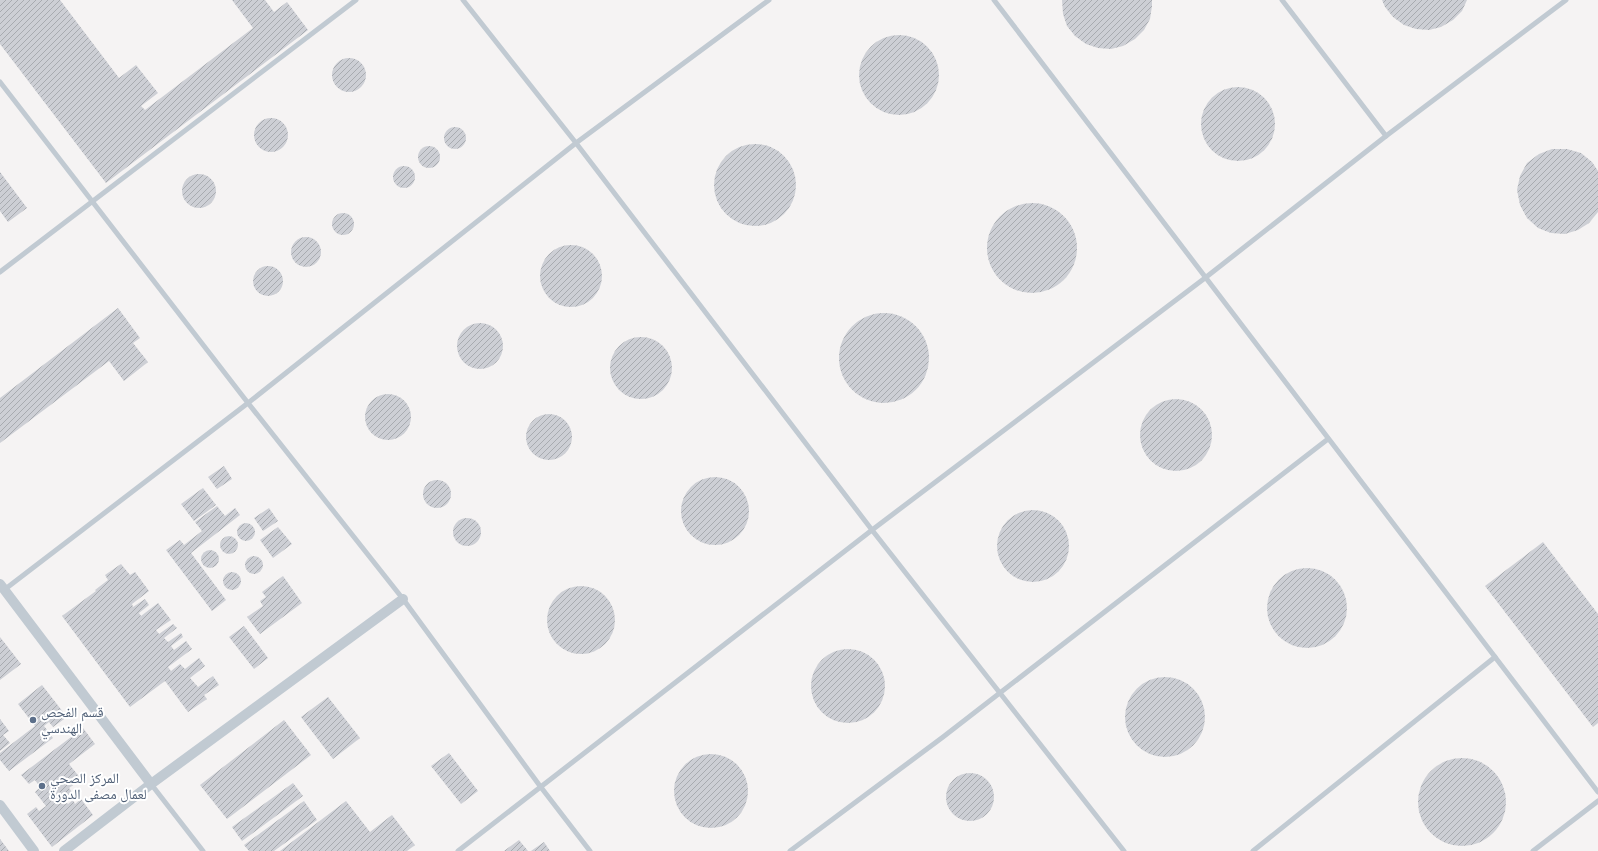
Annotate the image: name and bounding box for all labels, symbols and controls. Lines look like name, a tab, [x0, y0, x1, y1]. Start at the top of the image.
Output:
place label: قسم الفحص الهندسي	[41, 702, 104, 740]
marker: قسم الفحص الهندسي	[28, 715, 38, 725]
place label: المركز الصحي لعمال مصفى الدورة	[50, 768, 147, 803]
marker: المركز الصحي لعمال مصفى الدورة	[37, 781, 47, 791]

